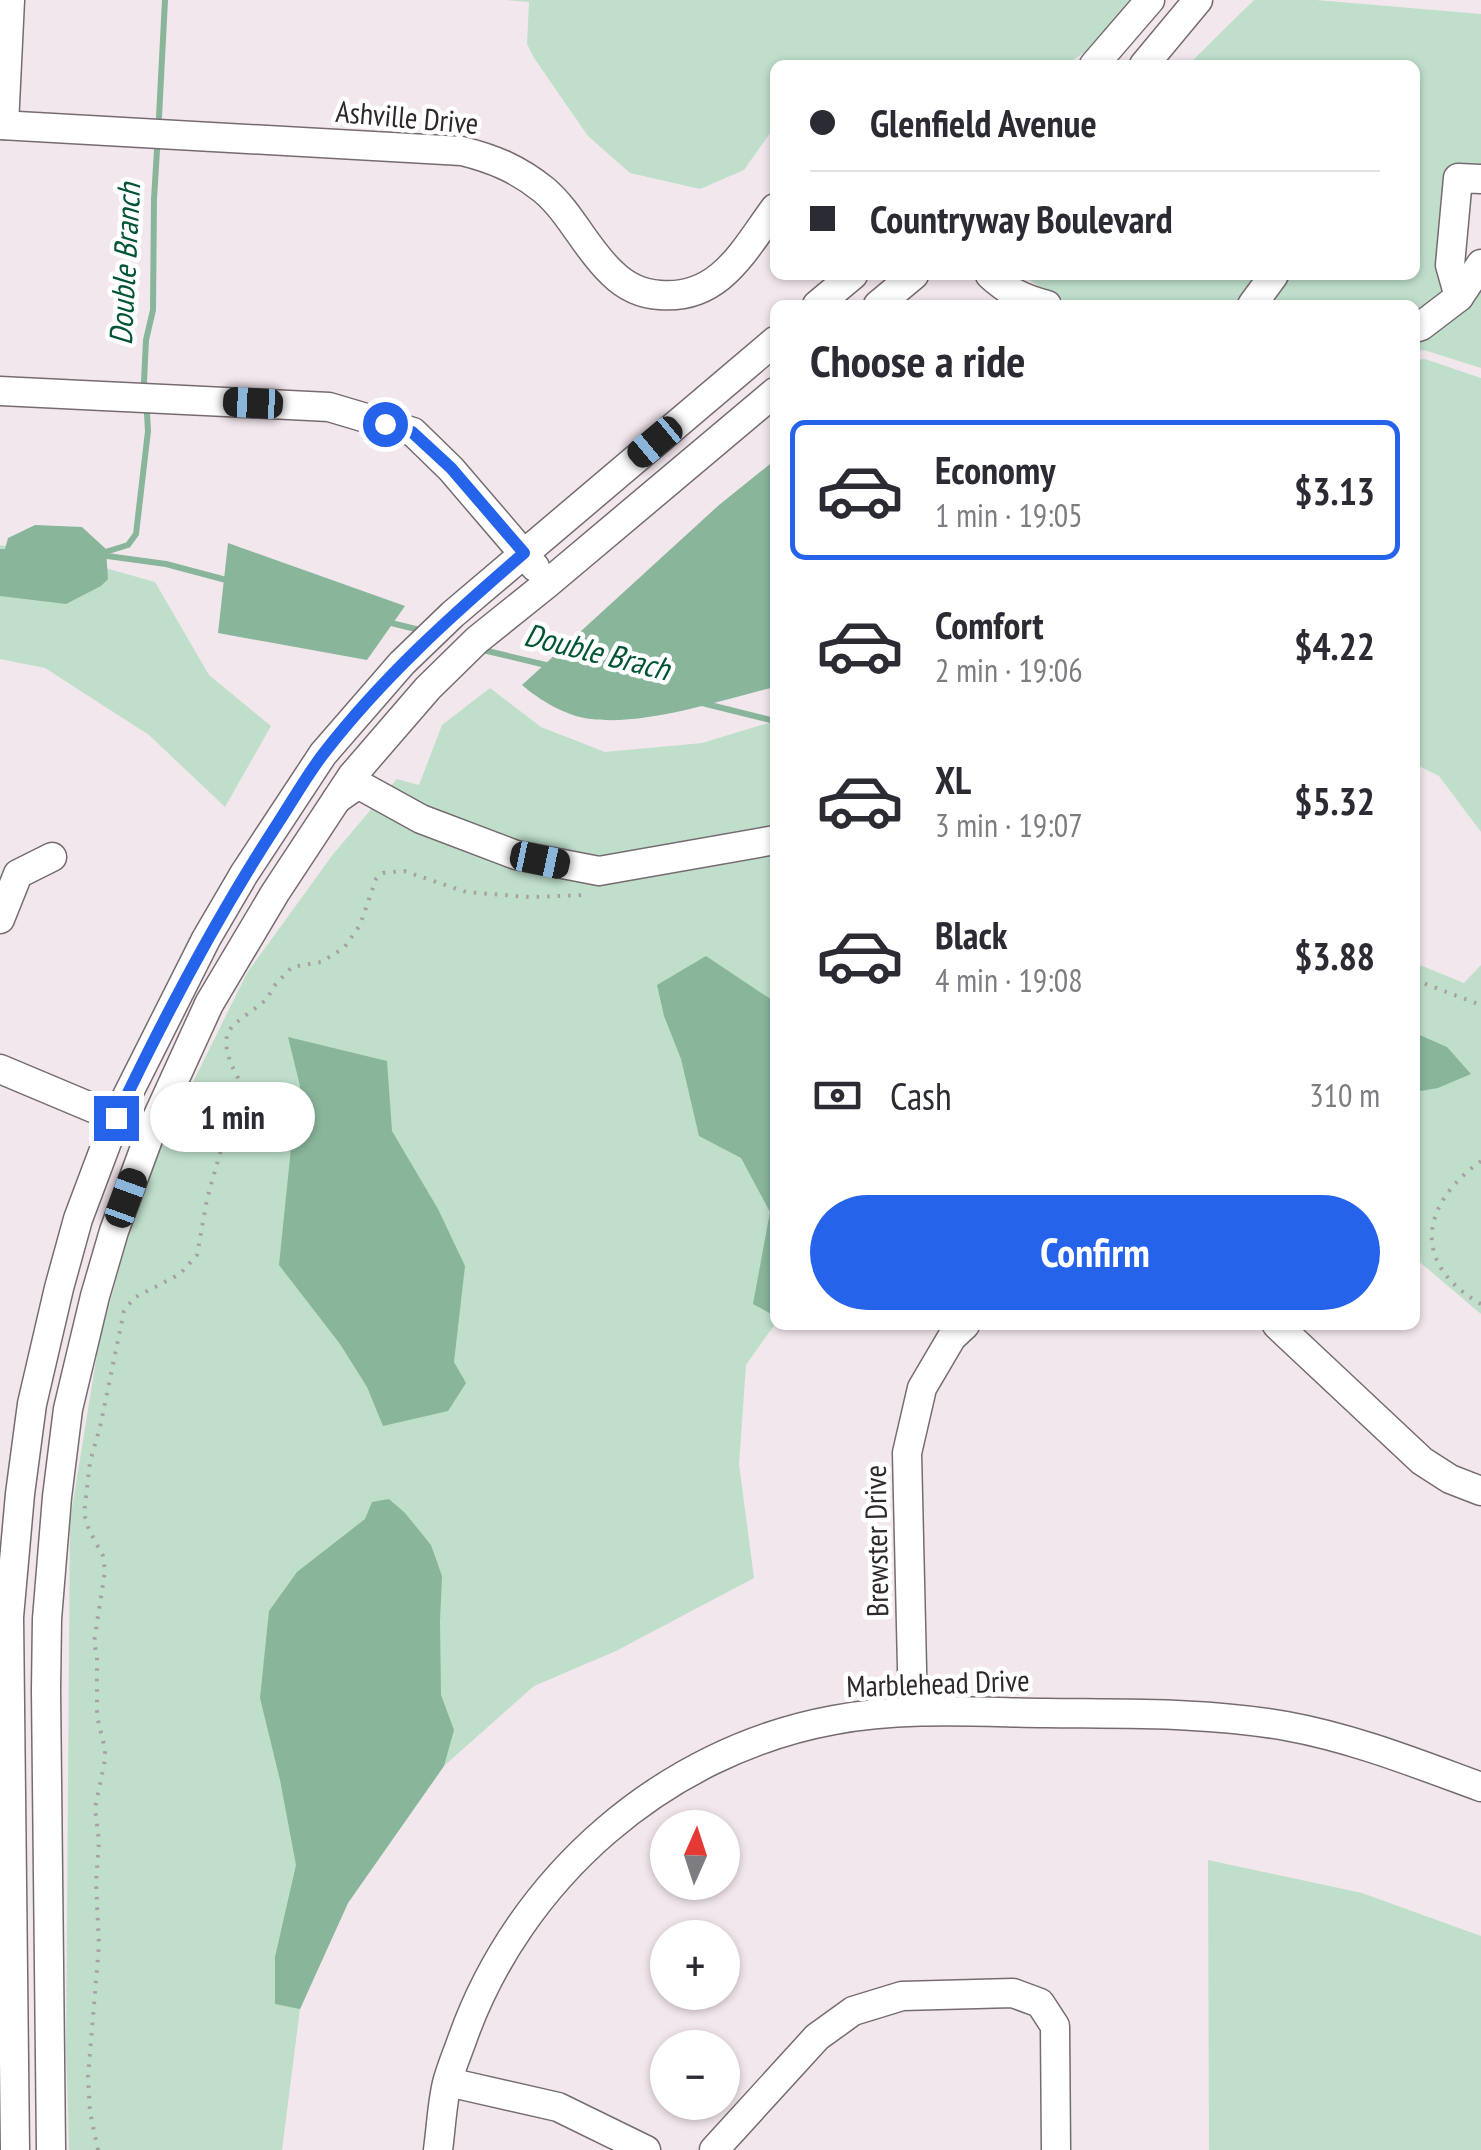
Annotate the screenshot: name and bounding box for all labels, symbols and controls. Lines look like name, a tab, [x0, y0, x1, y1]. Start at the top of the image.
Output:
street label: Ashville Drive	[334, 91, 480, 142]
text: Glenfield Avenue	[870, 98, 1097, 147]
water label: Double Branch	[99, 180, 149, 346]
text: Countryway Boulevard	[870, 194, 1173, 243]
text: Choose a ride	[810, 331, 1025, 389]
car	[222, 386, 284, 420]
route start	[363, 402, 408, 447]
car	[622, 411, 688, 473]
icon: car	[815, 445, 905, 535]
text: Economy	[935, 445, 1055, 494]
text: $3.13	[1294, 466, 1375, 515]
text: 1 min · 19:05	[935, 494, 1083, 536]
icon: car	[815, 600, 905, 690]
text: Comfort	[935, 600, 1044, 649]
water label: Double Brach	[520, 613, 676, 690]
text: $4.22	[1294, 621, 1375, 670]
text: 2 min · 19:06	[935, 649, 1083, 691]
icon: car	[815, 755, 905, 845]
text: XL	[935, 755, 971, 804]
text: $5.32	[1294, 776, 1375, 825]
text: 3 min · 19:07	[935, 804, 1083, 846]
car	[508, 839, 572, 881]
icon: car	[815, 910, 905, 1000]
text: Black	[935, 910, 1008, 959]
text: $3.88	[1294, 931, 1375, 980]
text: 4 min · 19:08	[935, 959, 1083, 1001]
icon: cash	[810, 1068, 865, 1123]
text: Cash	[890, 1071, 952, 1120]
text: 310 m	[1309, 1074, 1380, 1116]
callout: 1 min	[151, 1083, 316, 1153]
route end	[94, 1096, 139, 1141]
text: 1 min	[200, 1096, 265, 1138]
car	[102, 1165, 150, 1231]
button: Confirm	[810, 1195, 1380, 1310]
street label: Brewster Drive	[855, 1465, 896, 1617]
street label: Marblehead Drive	[846, 1660, 1030, 1705]
north arrow	[650, 1810, 740, 1900]
map controls	[650, 1810, 740, 2120]
button: +	[650, 1920, 740, 2010]
button: −	[650, 2030, 740, 2120]

